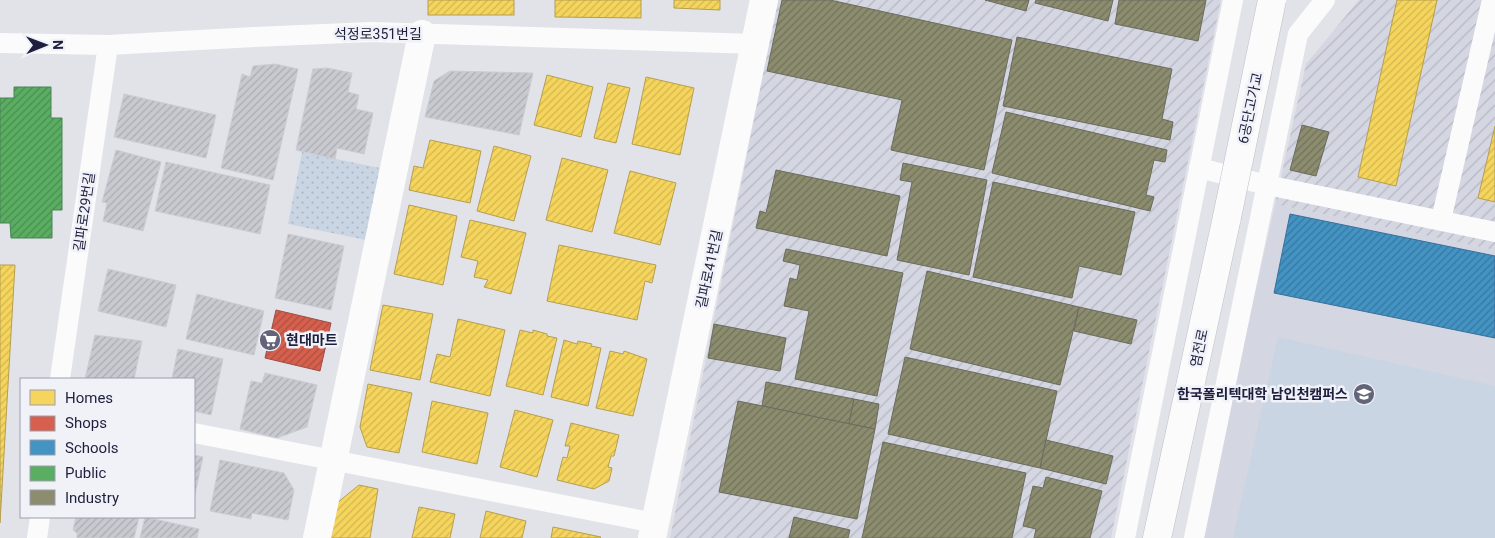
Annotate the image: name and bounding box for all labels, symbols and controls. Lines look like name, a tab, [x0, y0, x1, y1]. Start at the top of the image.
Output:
north arrow	[20, 20, 70, 70]
street label: 석정로351번길	[334, 26, 422, 42]
text: N	[50, 40, 66, 50]
street label: 6공단고가교	[1235, 71, 1265, 145]
street label: 길파로29번길	[71, 171, 97, 253]
street label: 길파로41번길	[693, 228, 725, 310]
street label: 염전로	[1187, 327, 1211, 369]
supermarket icon: 현대마트	[258, 328, 282, 352]
place label: 현대마트	[286, 332, 338, 348]
legend	[20, 378, 195, 518]
school or university icon: 한국폴리텍대학 남인천캠퍼스	[1352, 382, 1376, 406]
place label: 한국폴리텍대학 남인천캠퍼스	[1177, 386, 1348, 402]
text: Homes	[65, 389, 113, 407]
text: Shops	[65, 414, 107, 432]
text: Schools	[65, 439, 119, 457]
text: Public	[65, 464, 106, 482]
text: Industry	[65, 489, 119, 507]

